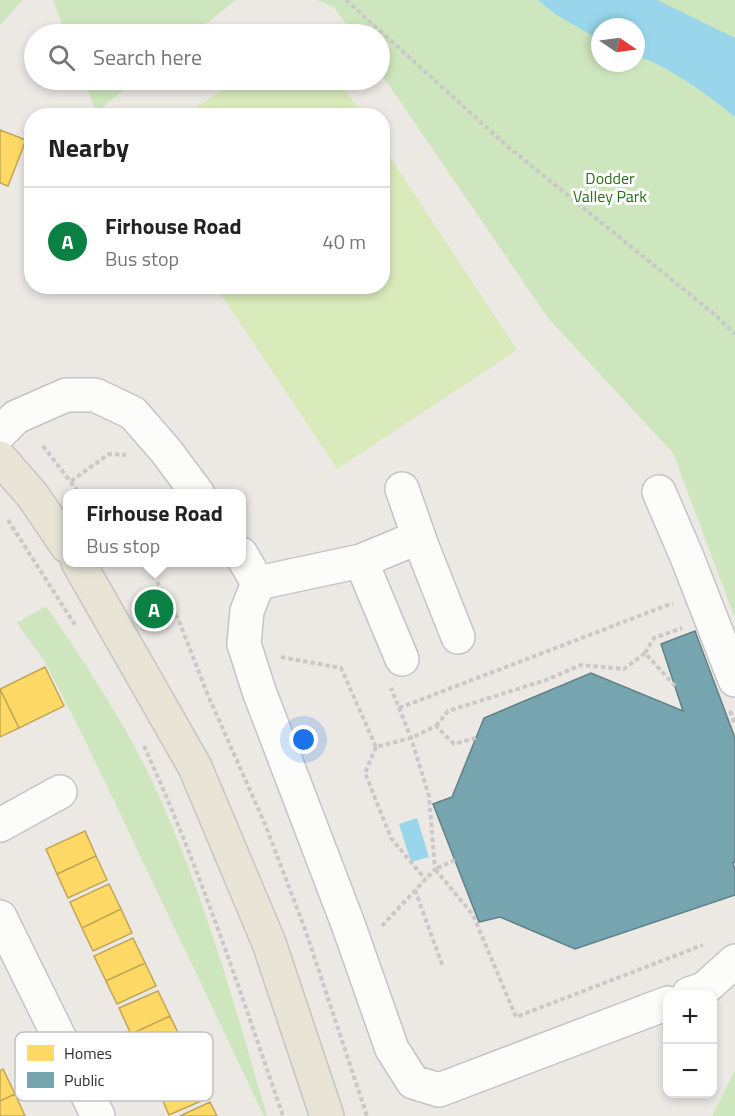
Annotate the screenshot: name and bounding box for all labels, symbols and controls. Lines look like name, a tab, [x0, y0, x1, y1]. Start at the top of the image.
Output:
north arrow	[591, 18, 645, 72]
search box	[24, 24, 390, 90]
text: Search here	[93, 40, 202, 74]
icon: search	[45, 41, 78, 74]
text: Nearby	[48, 128, 129, 167]
park label: Dodder Valley Park	[573, 166, 647, 208]
text: Firhouse Road	[105, 209, 242, 243]
text: A	[61, 226, 74, 257]
text: 40 m	[322, 226, 366, 257]
text: Bus stop	[105, 243, 179, 274]
popup	[63, 489, 246, 567]
text: Firhouse Road	[86, 496, 223, 530]
text: Bus stop	[86, 530, 160, 561]
pin: A	[134, 586, 174, 632]
your location	[289, 725, 318, 754]
map controls	[663, 990, 717, 1098]
button: +	[663, 990, 717, 1044]
legend	[15, 1032, 213, 1101]
text: Homes	[64, 1041, 112, 1065]
button: −	[663, 1044, 717, 1098]
text: Public	[64, 1068, 105, 1092]

